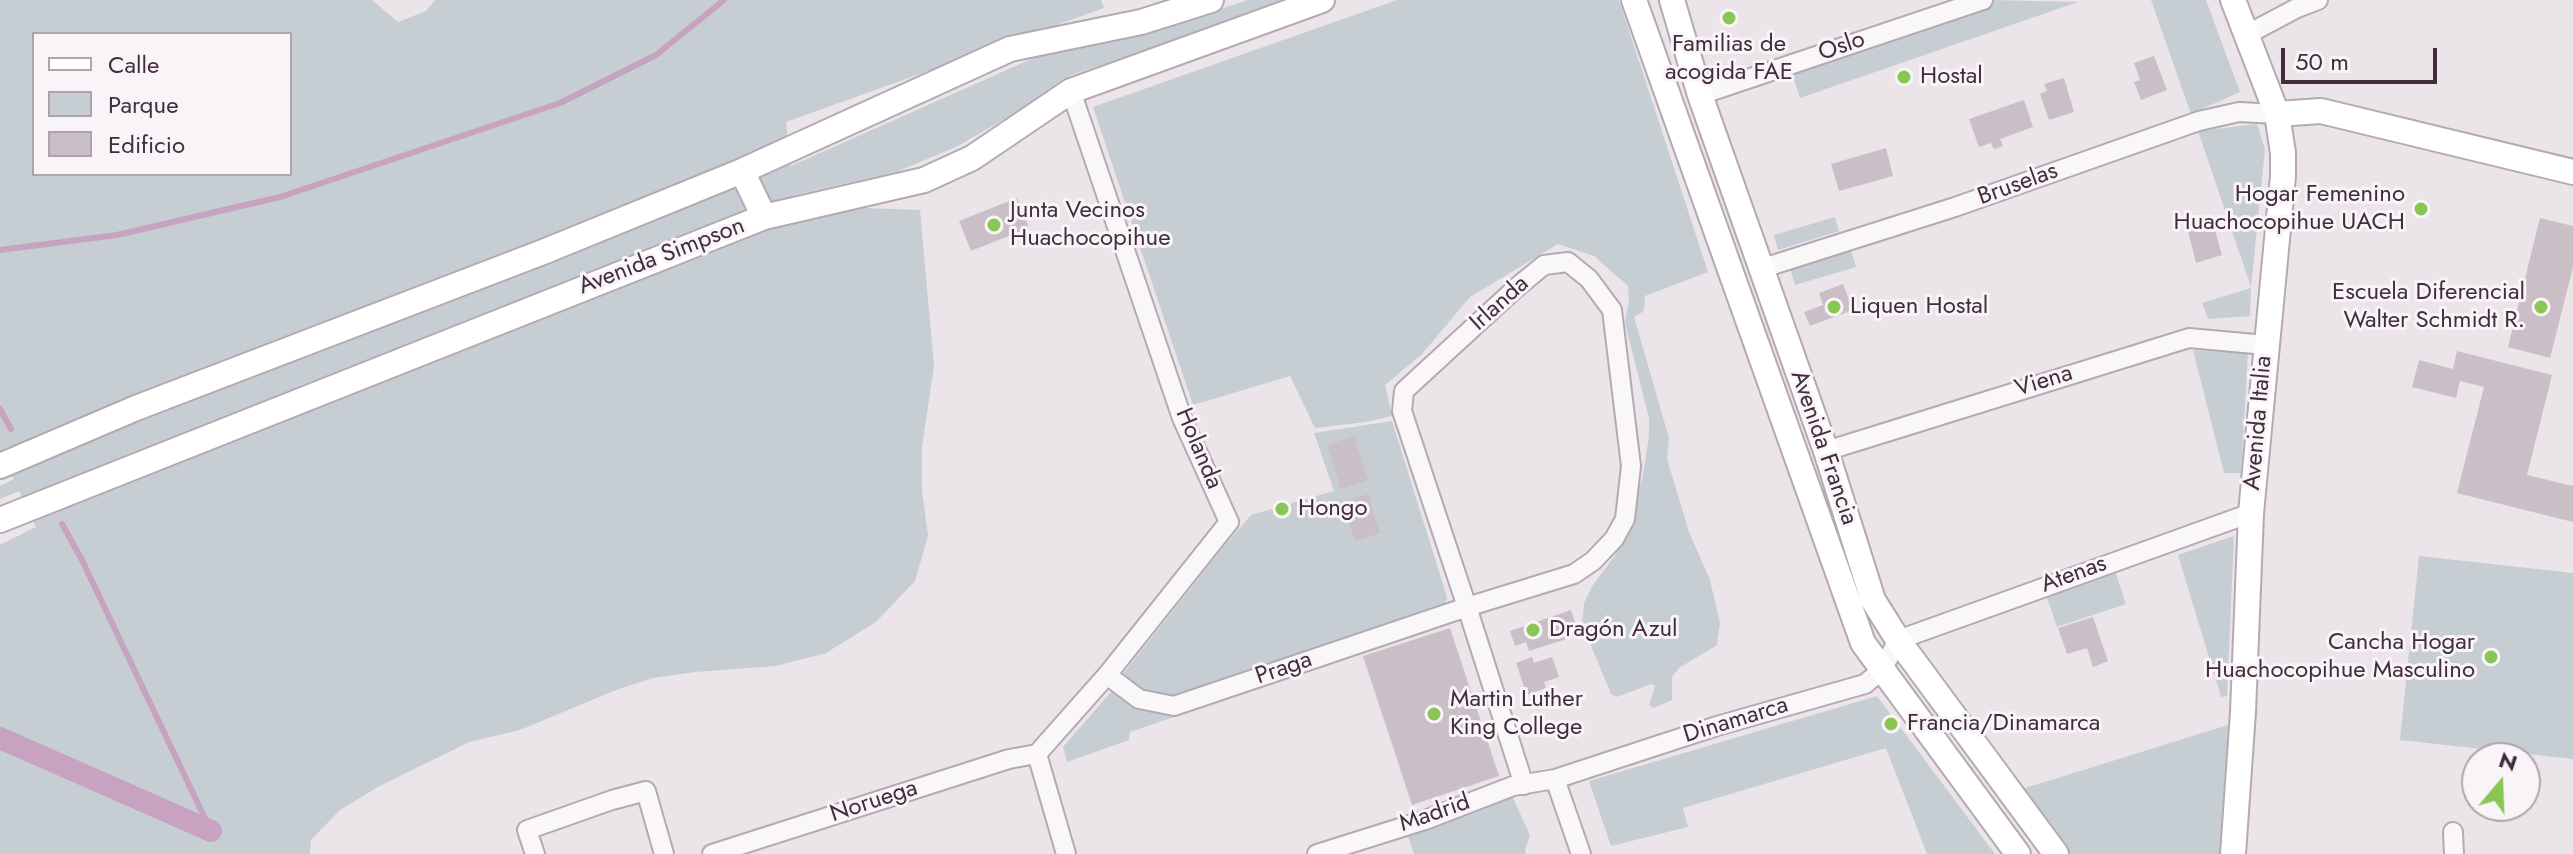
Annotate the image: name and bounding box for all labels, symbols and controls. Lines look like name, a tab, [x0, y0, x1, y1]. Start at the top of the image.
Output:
marker: Familias de acogida FAE	[1720, 9, 1738, 27]
street label: Oslo	[1815, 26, 1869, 68]
place label: Familias de acogida FAE	[1665, 31, 1793, 87]
legend	[32, 32, 292, 176]
scale bar	[2285, 32, 2441, 82]
text: 50 m	[2295, 44, 2349, 79]
text: Calle	[108, 47, 159, 82]
place label: Hostal	[1920, 63, 1983, 91]
marker: Hostal	[1895, 68, 1913, 86]
text: Parque	[108, 87, 179, 122]
text: Edificio	[108, 127, 185, 162]
street label: Bruselas	[1974, 157, 2062, 213]
place label: Hogar Femenino Huachocopihue UACH	[2174, 181, 2405, 237]
place label: Junta Vecinos Huachocopihue	[1010, 197, 1171, 253]
marker: Hogar Femenino Huachocopihue UACH	[2412, 200, 2430, 218]
street label: Avenida Simpson	[575, 212, 749, 302]
marker: Junta Vecinos Huachocopihue	[985, 216, 1003, 234]
street label: Irlanda	[1465, 270, 1535, 338]
place label: Escuela Diferencial Walter Schmidt R.	[2332, 279, 2525, 335]
place label: Liquen Hostal	[1850, 293, 1988, 321]
marker: Liquen Hostal	[1825, 298, 1843, 316]
marker: Escuela Diferencial Walter Schmidt R.	[2532, 298, 2550, 316]
street label: Avenida Italia	[2239, 355, 2279, 491]
street label: Viena	[2012, 360, 2076, 404]
street label: Avenida Francia	[1783, 367, 1863, 529]
street label: Holanda	[1168, 404, 1228, 494]
place label: Hongo	[1298, 495, 1368, 523]
marker: Hongo	[1273, 500, 1291, 518]
street label: Atenas	[2037, 550, 2111, 600]
place label: Dragón Azul	[1549, 616, 1678, 644]
marker: Dragón Azul	[1524, 621, 1542, 639]
place label: Cancha Hogar Huachocopihue Masculino	[2205, 629, 2475, 685]
street label: Praga	[1252, 646, 1316, 692]
marker: Cancha Hogar Huachocopihue Masculino	[2482, 648, 2500, 666]
place label: Martin Luther King College	[1450, 686, 1583, 742]
street label: Dinamarca	[1680, 691, 1792, 751]
marker: Martin Luther King College	[1425, 705, 1443, 723]
place label: Francia/Dinamarca	[1907, 710, 2100, 738]
marker: Francia/Dinamarca	[1882, 715, 1900, 733]
north arrow	[2461, 742, 2541, 822]
text: N	[2495, 743, 2522, 779]
street label: Noruega	[827, 774, 921, 830]
street label: Madrid	[1396, 789, 1474, 839]

